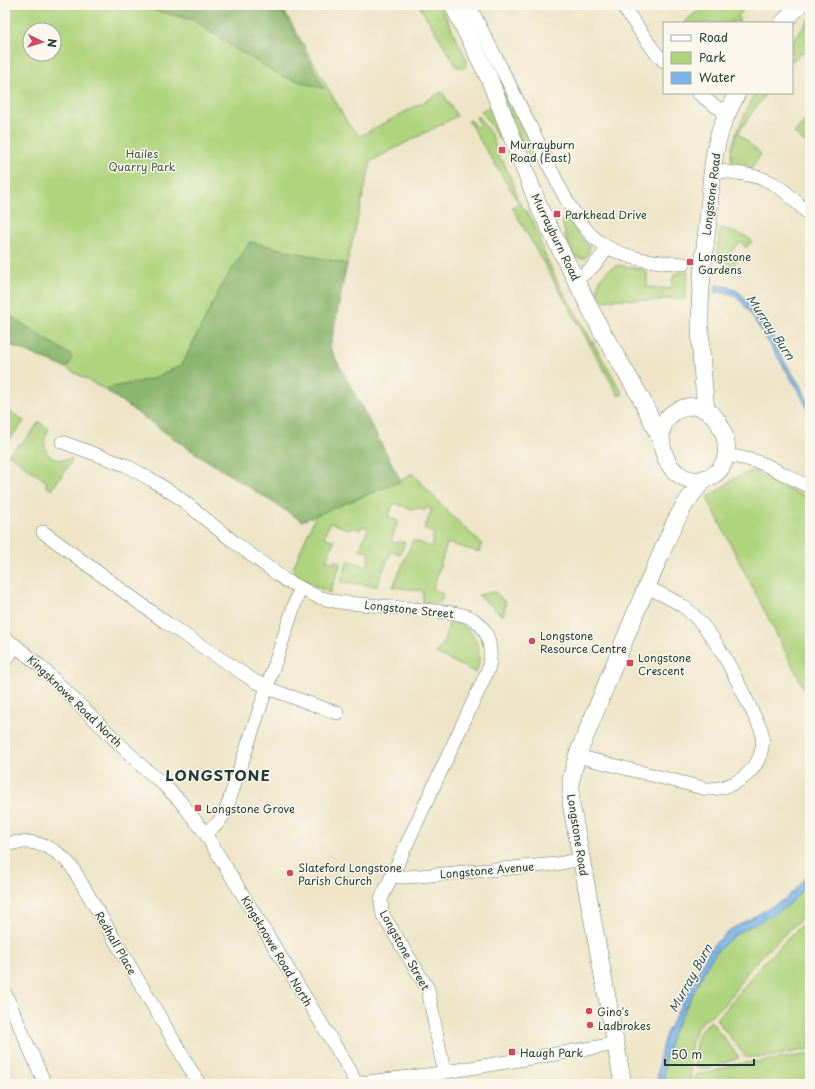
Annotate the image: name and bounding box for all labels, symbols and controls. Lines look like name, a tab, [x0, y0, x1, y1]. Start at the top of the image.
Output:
north arrow	[22, 22, 62, 62]
legend	[663, 22, 793, 94]
text: Road	[699, 28, 728, 46]
text: N	[44, 38, 61, 48]
text: Park	[699, 48, 726, 66]
text: Water	[699, 68, 736, 86]
place label: Murrayburn Road (East)	[510, 136, 575, 166]
park label: Hailes Quarry Park	[109, 145, 176, 175]
marker: Murrayburn Road (East)	[497, 145, 507, 155]
street label: Longstone Road	[698, 152, 724, 236]
street label: Murrayburn Road	[527, 190, 585, 284]
place label: Parkhead Drive	[565, 206, 647, 223]
marker: Parkhead Drive	[552, 209, 562, 219]
place label: Longstone Gardens	[698, 248, 751, 278]
marker: Longstone Gardens	[685, 257, 695, 267]
water label: Murray Burn	[742, 291, 800, 364]
street label: Longstone Street	[364, 596, 455, 622]
place label: Longstone Resource Centre	[540, 627, 627, 657]
marker: Longstone Resource Centre	[527, 636, 537, 646]
place label: Longstone Crescent	[638, 649, 691, 679]
street label: Kingsknowe Road North	[24, 651, 126, 751]
marker: Longstone Crescent	[625, 658, 635, 668]
district label: LONGSTONE	[165, 763, 271, 786]
street label: Longstone Road	[563, 793, 593, 877]
place label: Longstone Grove	[206, 800, 295, 817]
marker: Longstone Grove	[193, 803, 203, 813]
street label: Longstone Avenue	[439, 857, 535, 883]
place label: Slateford Longstone Parish Church	[298, 859, 402, 889]
marker: Slateford Longstone Parish Church	[285, 868, 295, 878]
street label: Kingsknowe Road North	[237, 893, 317, 1009]
street label: Longstone Street	[376, 907, 434, 994]
street label: Redhall Place	[91, 908, 141, 978]
water label: Murray Burn	[664, 940, 716, 1015]
place label: Gino's	[597, 1003, 629, 1020]
marker: Gino's	[584, 1006, 594, 1016]
place label: Ladbrokes	[598, 1017, 651, 1034]
marker: Ladbrokes	[585, 1020, 595, 1030]
scale bar	[665, 1041, 754, 1067]
place label: Haugh Park	[520, 1044, 583, 1061]
text: 50 m	[671, 1045, 702, 1063]
marker: Haugh Park	[507, 1047, 517, 1057]

